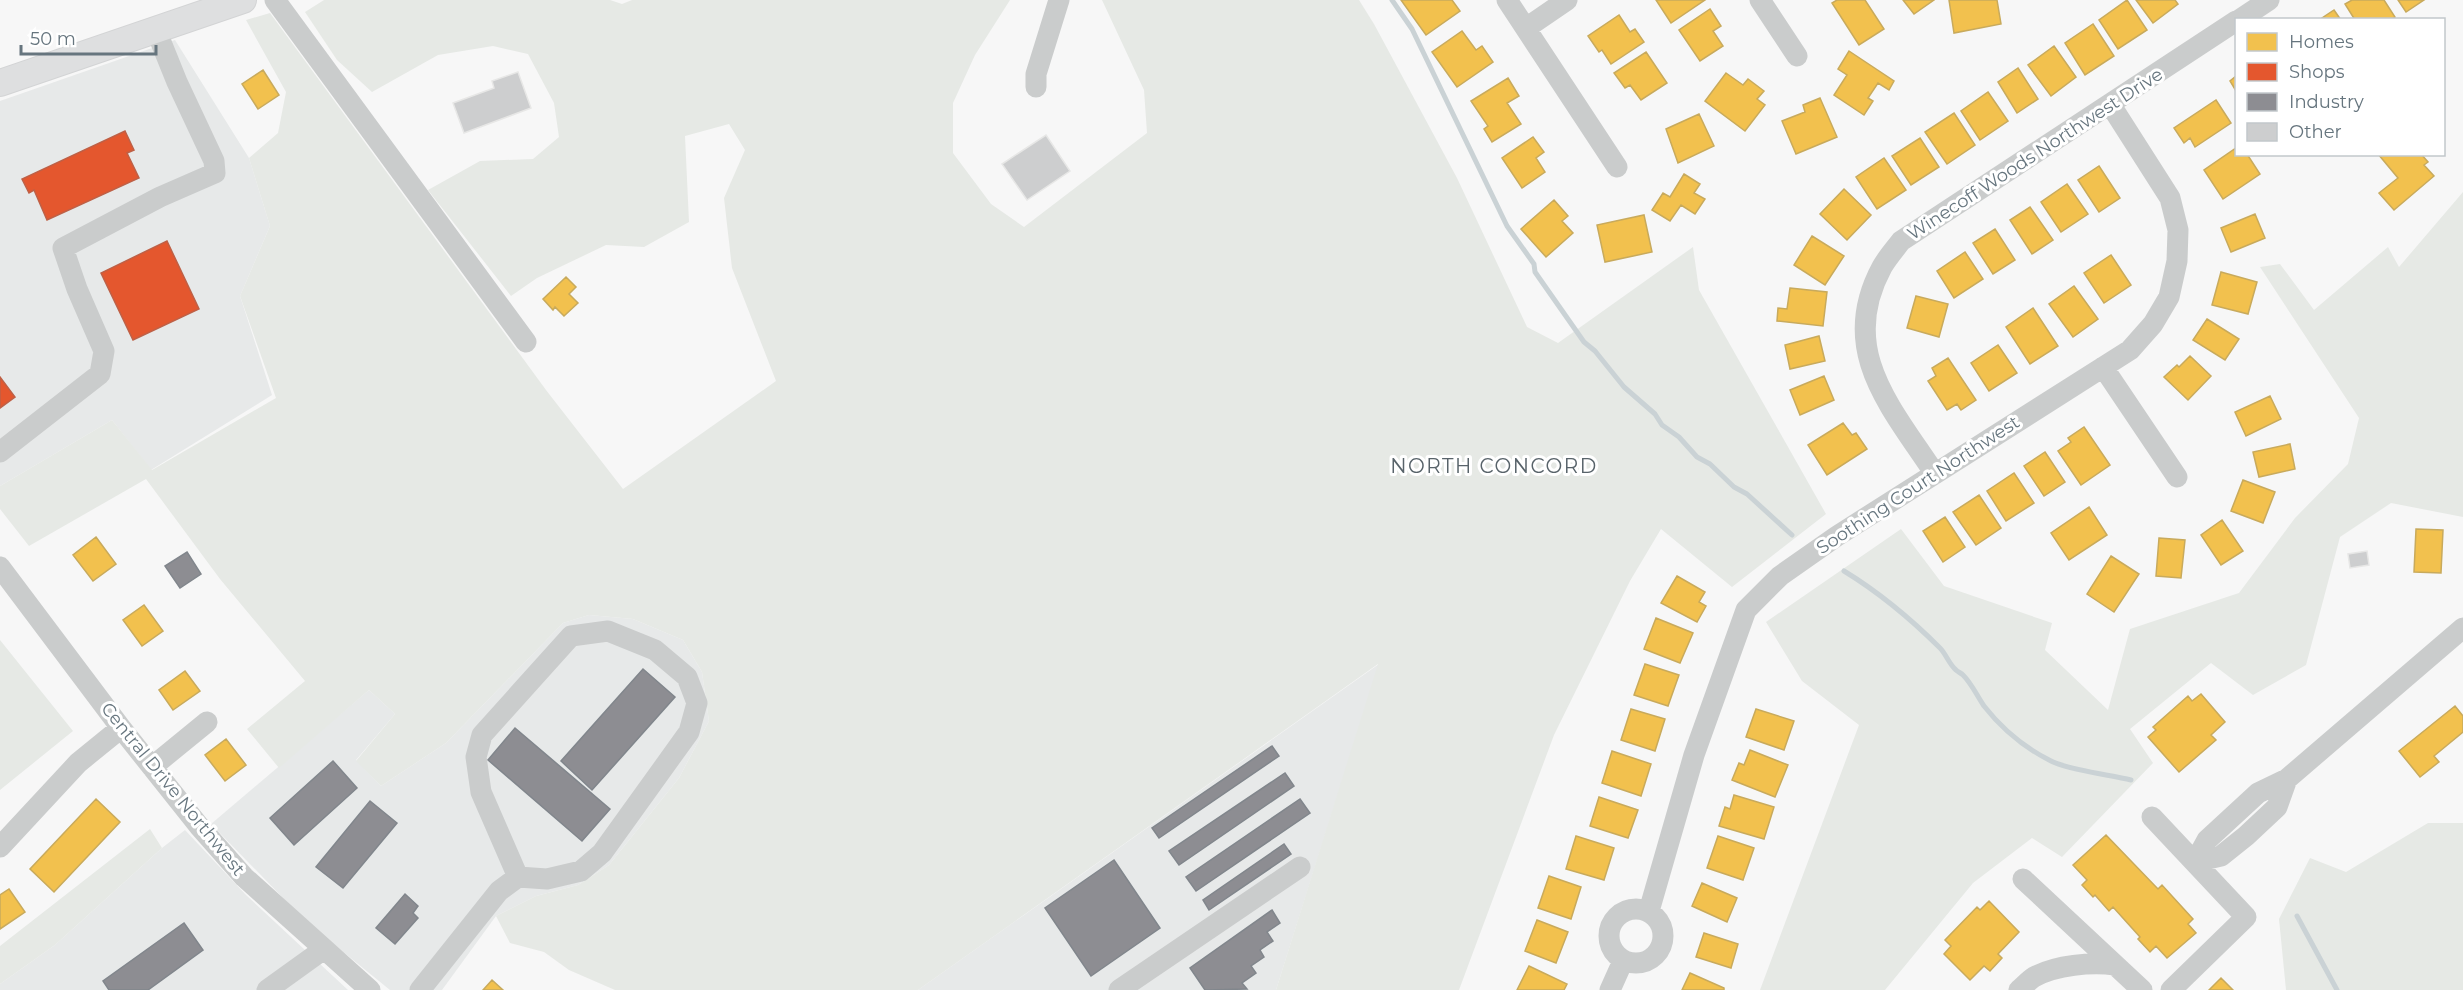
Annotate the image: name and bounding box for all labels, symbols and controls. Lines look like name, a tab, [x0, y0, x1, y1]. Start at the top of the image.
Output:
scale bar	[21, 18, 156, 56]
legend	[2235, 18, 2445, 156]
text: 50 m	[30, 28, 76, 50]
text: Homes	[2289, 31, 2354, 53]
text: Shops	[2289, 61, 2345, 83]
street label: Winecoff Woods Northwest Drive	[1903, 63, 2167, 245]
text: Industry	[2289, 91, 2364, 113]
text: Other	[2289, 121, 2342, 143]
street label: Soothing Court Northwest	[1812, 411, 2024, 559]
district label: NORTH CONCORD	[1390, 454, 1598, 478]
street label: Central Drive Northwest	[96, 698, 250, 880]

